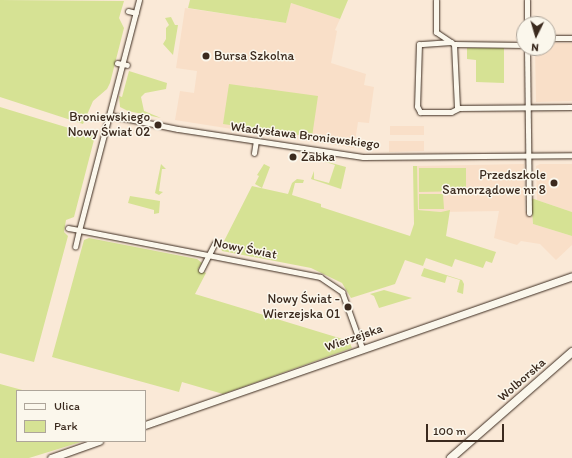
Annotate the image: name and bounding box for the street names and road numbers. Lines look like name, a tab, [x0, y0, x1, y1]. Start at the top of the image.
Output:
street label: Władysława Broniewskiego	[230, 119, 380, 153]
street label: Nowy Świat	[212, 235, 278, 263]
street label: Wierzejska	[323, 321, 385, 355]
street label: Wolborska	[495, 355, 549, 405]

